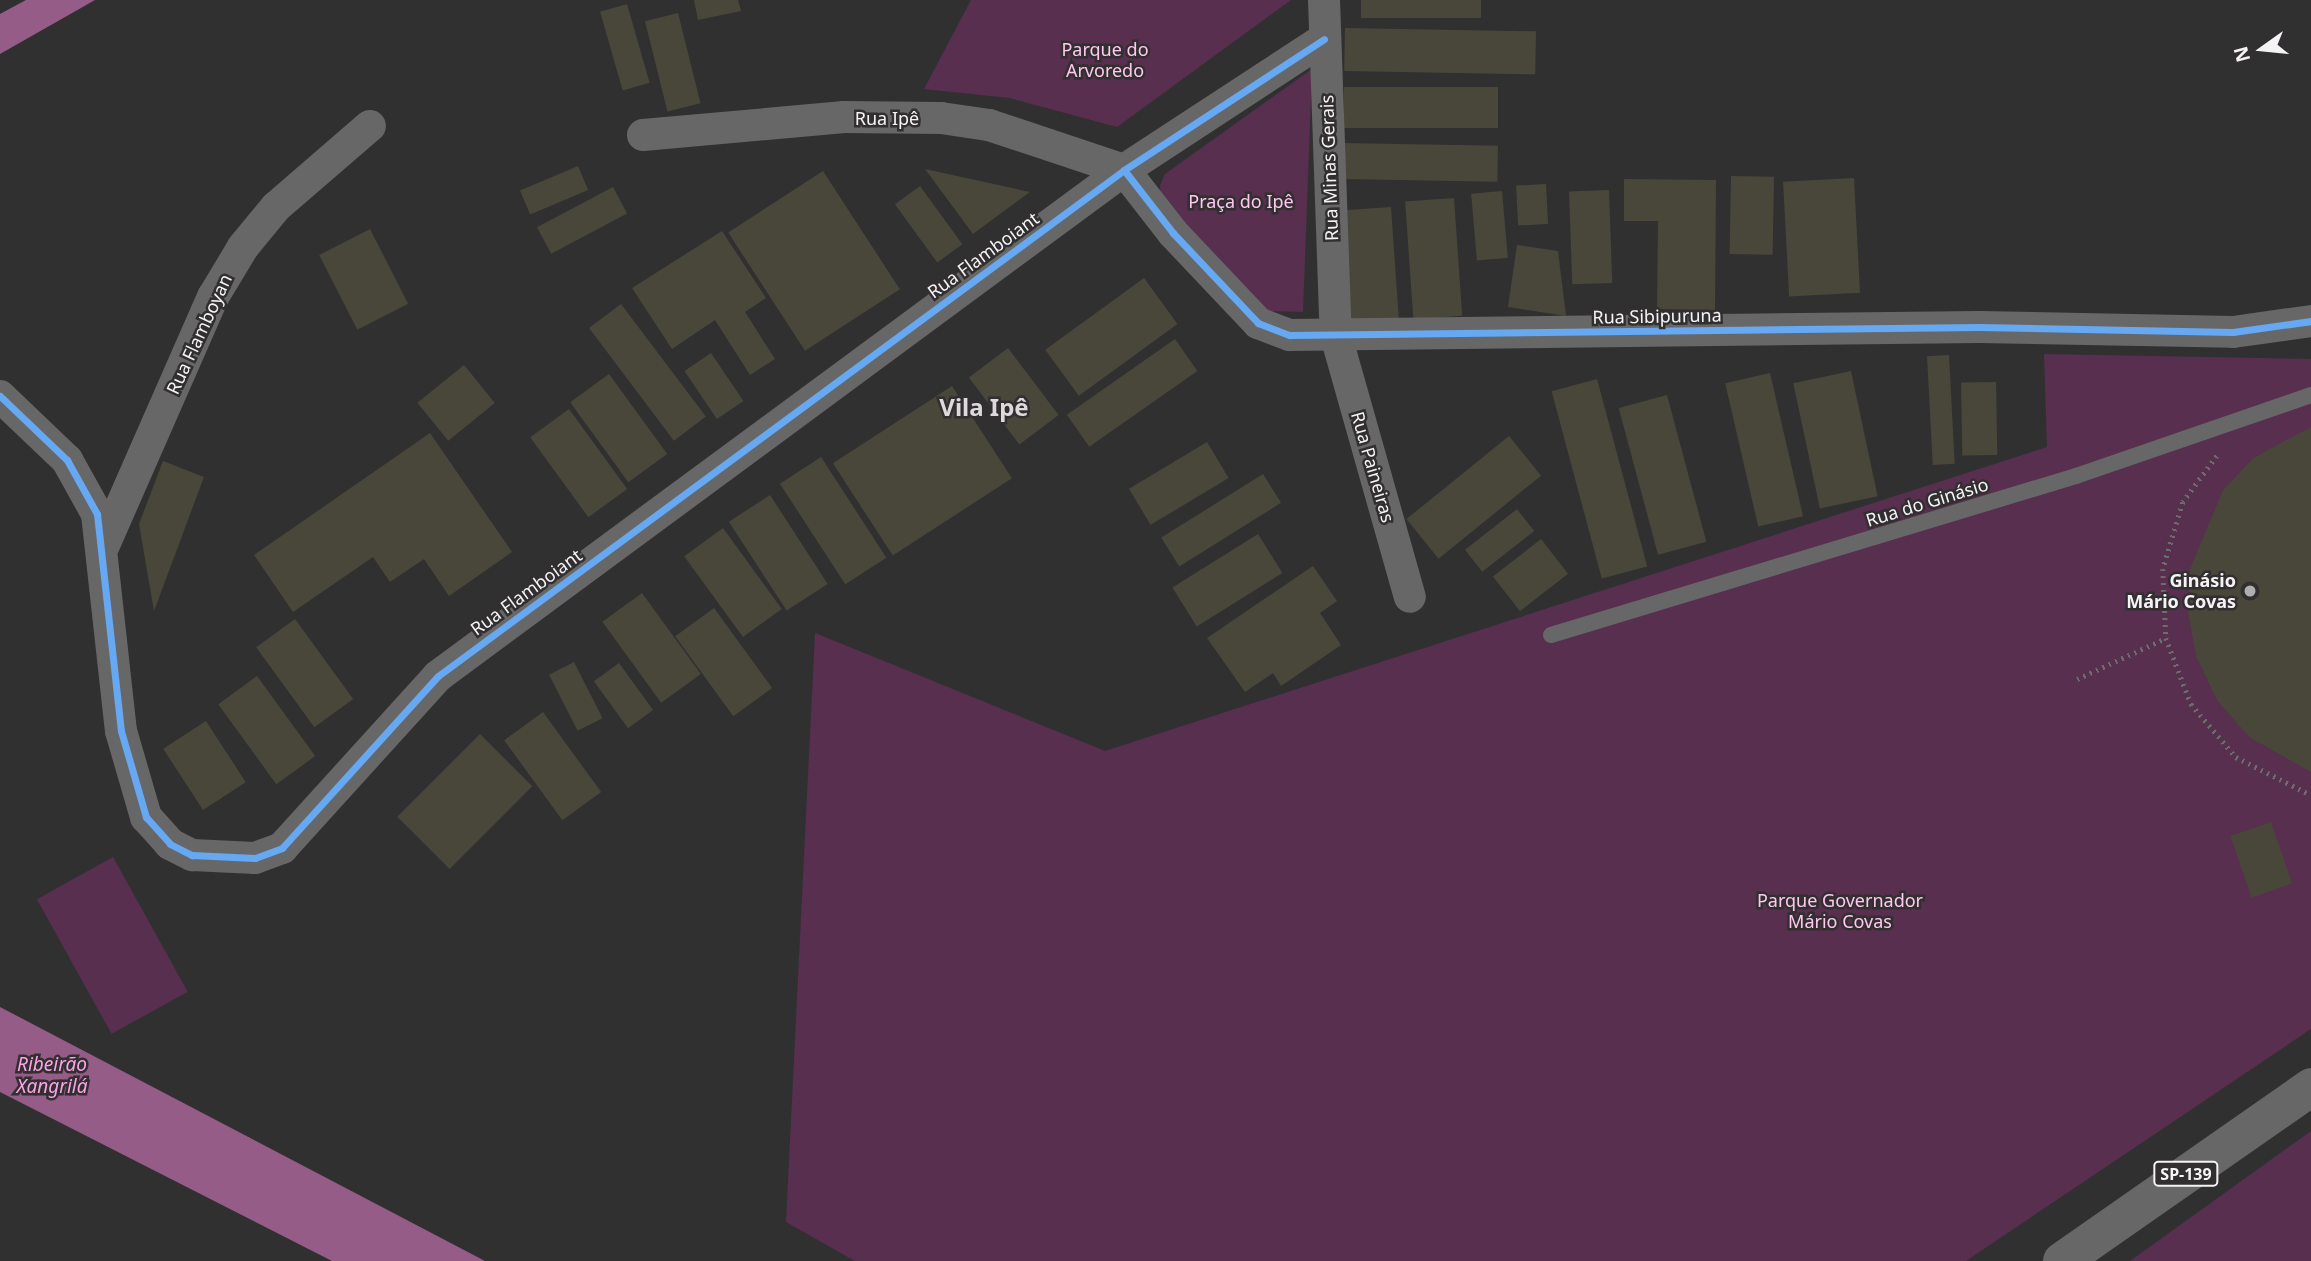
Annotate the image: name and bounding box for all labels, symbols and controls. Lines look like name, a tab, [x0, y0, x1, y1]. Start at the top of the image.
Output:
north arrow	[2227, 14, 2297, 84]
park label: Parque do Arvoredo	[1061, 39, 1149, 82]
text: N	[2227, 44, 2256, 65]
street label: Rua Minas Gerais	[1316, 95, 1342, 241]
street label: Rua Ipê	[855, 107, 919, 129]
park label: Praça do Ipê	[1188, 190, 1294, 212]
street label: Rua Flamboiant	[923, 207, 1043, 303]
street label: Rua Flamboyan	[162, 271, 236, 397]
street label: Rua Sibipuruna	[1592, 304, 1722, 328]
district label: Vila Ipê	[939, 393, 1029, 421]
street label: Rua Paineiras	[1347, 409, 1399, 525]
street label: Rua do Ginásio	[1863, 473, 1991, 531]
street label: Rua Flamboiant	[466, 544, 586, 640]
place label: Ginásio Mário Covas	[2126, 570, 2236, 612]
marker: Ginásio Mário Covas	[2242, 583, 2258, 599]
park label: Parque Governador Mário Covas	[1757, 890, 1923, 932]
water label: Ribeirão Xangrilá	[17, 1054, 87, 1098]
road number: SP-139	[2153, 1162, 2219, 1186]

